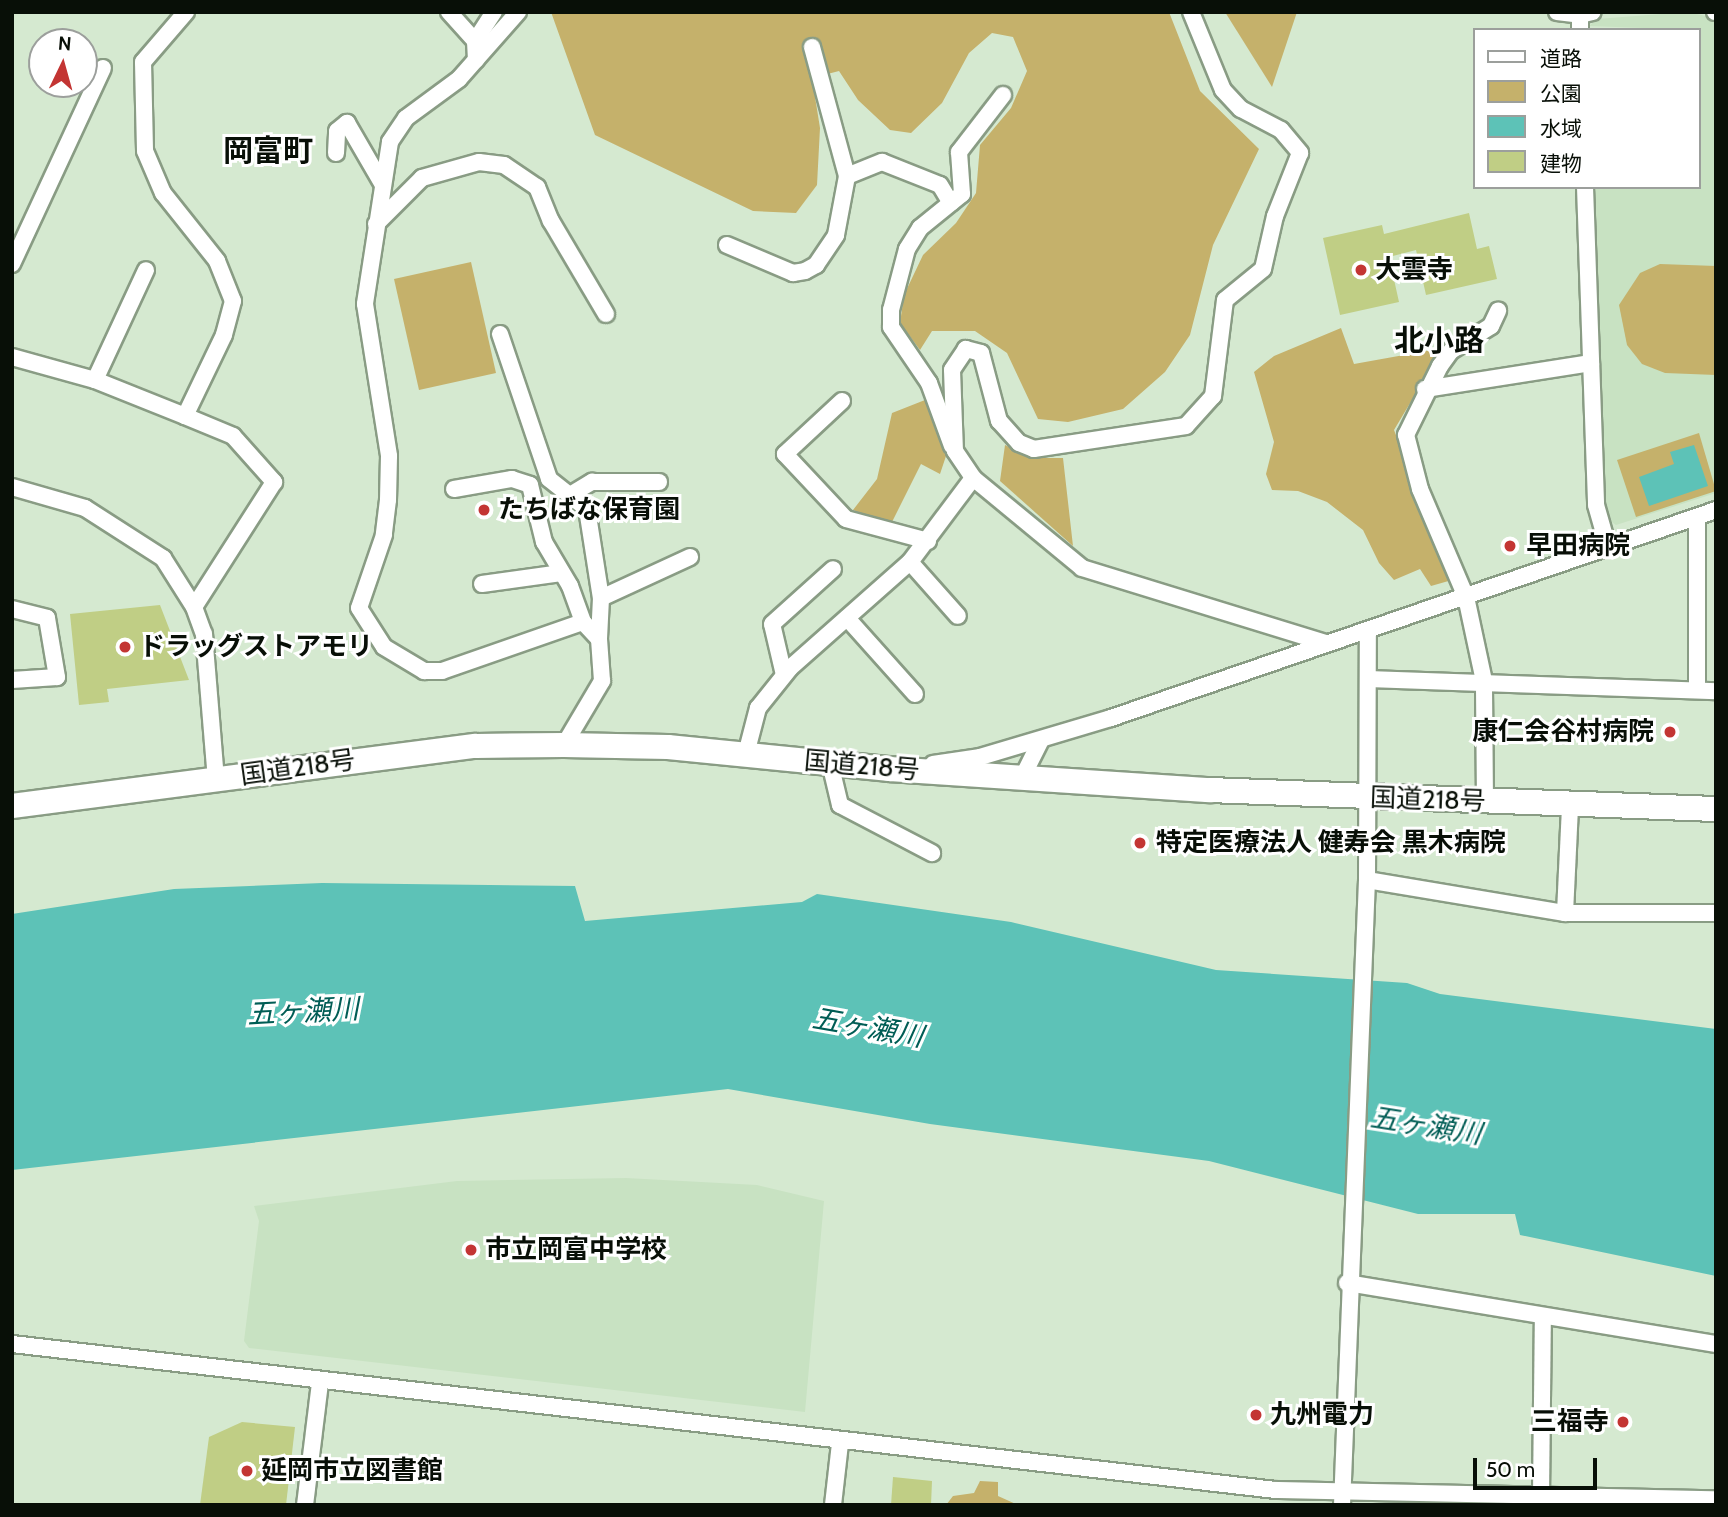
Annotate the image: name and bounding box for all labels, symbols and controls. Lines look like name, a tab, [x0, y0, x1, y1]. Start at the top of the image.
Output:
north arrow	[28, 28, 98, 98]
legend	[1472, 28, 1700, 189]
text: N	[57, 32, 72, 56]
text: 道路	[1540, 46, 1582, 71]
text: 公園	[1540, 81, 1582, 106]
text: 水域	[1540, 116, 1582, 141]
district label: 岡富町	[223, 133, 313, 169]
text: 建物	[1540, 151, 1582, 176]
place label: 大雲寺	[1375, 254, 1453, 286]
marker: 大雲寺	[1353, 262, 1369, 278]
district label: 北小路	[1394, 323, 1484, 359]
place label: たちばな保育園	[498, 494, 680, 526]
marker: たちばな保育園	[476, 502, 492, 518]
place label: 早田病院	[1526, 530, 1630, 562]
marker: 早田病院	[1500, 536, 1520, 556]
place label: ドラッグストアモリ	[139, 631, 373, 663]
marker: ドラッグストアモリ	[117, 639, 133, 655]
place label: 康仁会谷村病院	[1472, 716, 1654, 748]
marker: 康仁会谷村病院	[1660, 722, 1680, 742]
street label: 国道218号	[238, 744, 358, 792]
street label: 国道218号	[803, 745, 921, 787]
street label: 国道218号	[1370, 782, 1486, 818]
place label: 特定医療法人 健寿会 黒木病院	[1156, 827, 1506, 859]
marker: 特定医療法人 健寿会 黒木病院	[1130, 833, 1150, 853]
water label: 五ヶ瀬川	[246, 991, 360, 1031]
water label: 五ヶ瀬川	[810, 1001, 926, 1053]
water label: 五ヶ瀬川	[1368, 1100, 1484, 1150]
place label: 市立岡富中学校	[485, 1234, 667, 1266]
marker: 市立岡富中学校	[463, 1242, 479, 1258]
place label: 九州電力	[1270, 1399, 1374, 1431]
place label: 三福寺	[1531, 1406, 1609, 1438]
marker: 九州電力	[1248, 1407, 1264, 1423]
marker: 三福寺	[1615, 1414, 1631, 1430]
scale bar	[1476, 1444, 1600, 1488]
place label: 延岡市立図書館	[261, 1455, 443, 1487]
text: 50 m	[1486, 1457, 1535, 1482]
marker: 延岡市立図書館	[239, 1463, 255, 1479]

